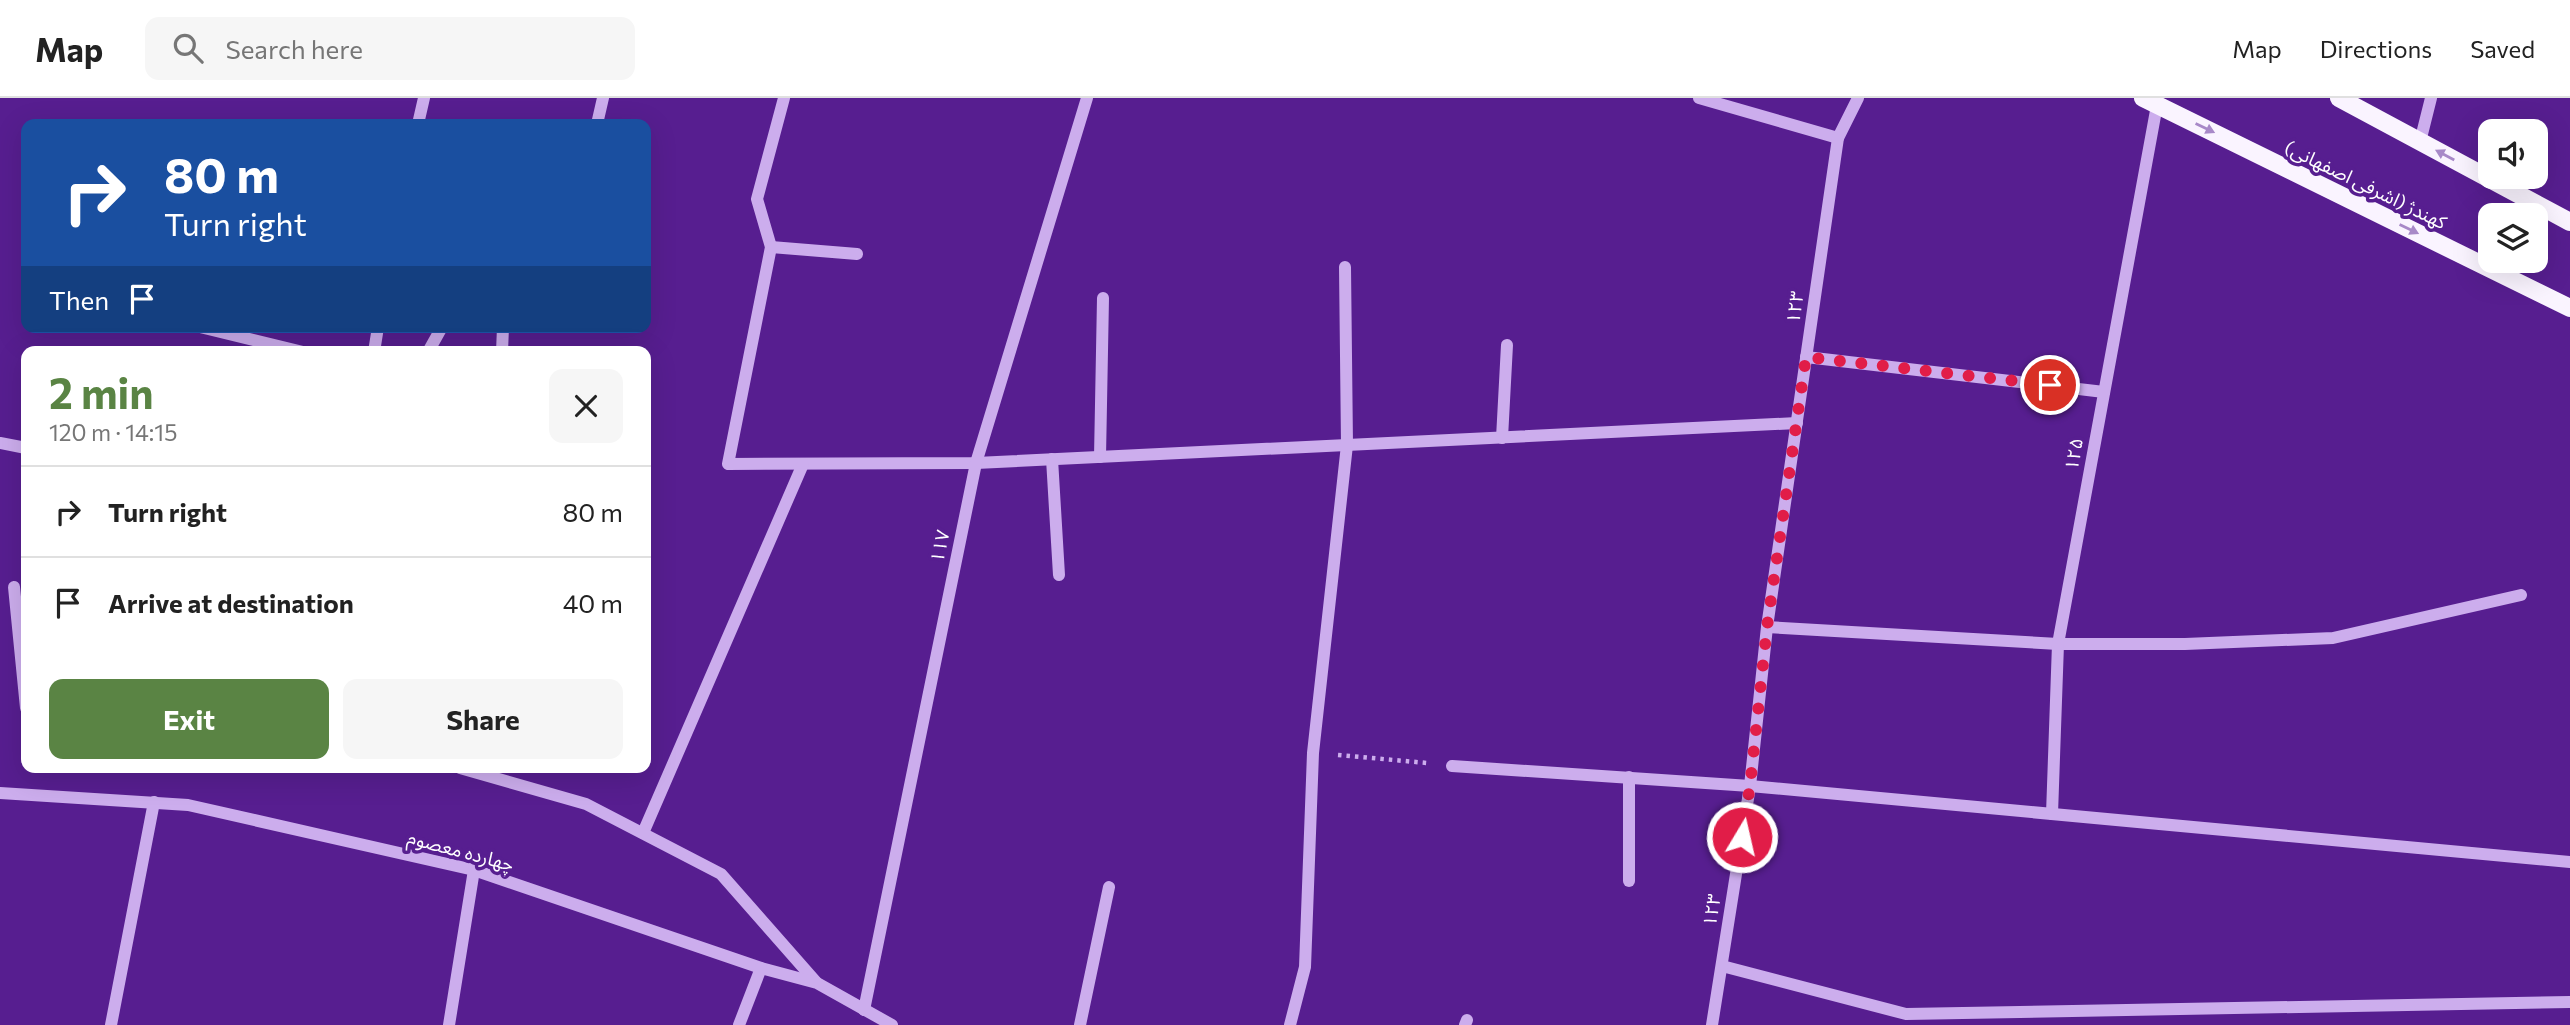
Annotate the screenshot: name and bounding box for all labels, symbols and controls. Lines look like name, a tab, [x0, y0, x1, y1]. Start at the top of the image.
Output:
search box	[145, 17, 635, 80]
text: Map	[35, 28, 103, 69]
icon: search	[169, 29, 207, 67]
text: Search here	[225, 33, 363, 64]
text: Map	[2232, 34, 2282, 63]
text: Directions	[2320, 34, 2432, 63]
text: Saved	[2470, 34, 2535, 63]
map controls	[2478, 119, 2548, 273]
button: sound	[2478, 119, 2548, 189]
one-way arrow	[2195, 123, 2215, 134]
street label: کهندژ (اشرفی اصفهانی)	[2281, 135, 2452, 235]
text: 80 m	[164, 143, 279, 203]
icon: right	[49, 147, 140, 238]
one-way arrow	[2435, 149, 2455, 161]
text: Turn right	[164, 203, 307, 243]
button: layers	[2478, 203, 2548, 273]
one-way arrow	[2399, 223, 2419, 234]
icon: arrive	[123, 280, 161, 318]
text: Then	[49, 284, 109, 315]
street label: ۱۲۳	[1780, 289, 1808, 325]
pin	[2020, 355, 2080, 415]
text: 2 min	[49, 366, 154, 418]
icon: arrive	[2031, 366, 2069, 404]
button: close	[549, 369, 623, 443]
text: 120 m · 14:15	[49, 418, 177, 446]
street label: ۱۲۵	[2059, 436, 2087, 472]
icon: right	[49, 493, 87, 531]
text: Turn right	[108, 496, 227, 527]
text: 80 m	[563, 496, 623, 527]
street label: ۱۱۷	[924, 528, 954, 564]
icon: arrive	[49, 584, 87, 622]
text: Arrive at destination	[108, 587, 354, 618]
text: 40 m	[563, 587, 623, 618]
button: Exit	[49, 679, 329, 759]
button: Share	[343, 679, 623, 759]
position arrow	[1705, 800, 1779, 874]
street label: چهارده معصوم	[404, 825, 517, 879]
street label: ۱۲۳	[1697, 892, 1725, 928]

